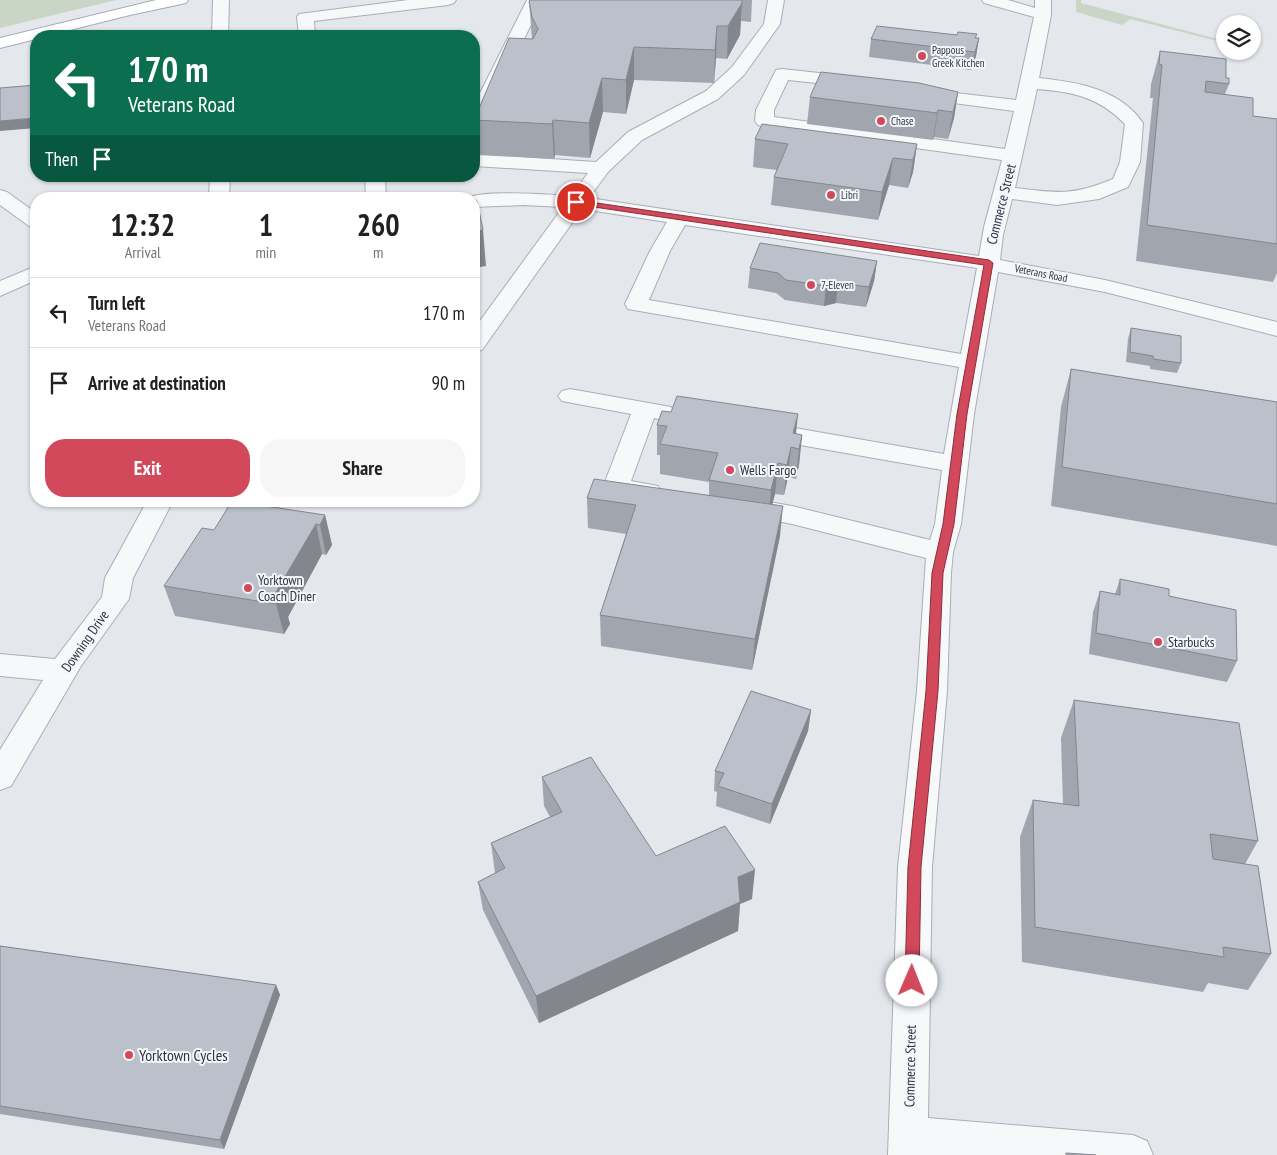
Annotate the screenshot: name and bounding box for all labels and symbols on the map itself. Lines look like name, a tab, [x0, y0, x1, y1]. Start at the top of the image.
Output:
place label: Pappous Greek Kitchen	[932, 43, 985, 70]
marker: Pappous Greek Kitchen	[916, 50, 928, 62]
place label: Chase	[891, 114, 914, 128]
marker: Chase	[875, 115, 887, 127]
street label: Commerce Street	[982, 162, 1020, 246]
pin	[555, 181, 597, 223]
place label: Libri	[841, 188, 858, 202]
marker: Libri	[825, 189, 837, 201]
street label: Veterans Road	[1012, 261, 1069, 285]
place label: 7-Eleven	[821, 278, 854, 292]
marker: 7-Eleven	[805, 279, 817, 291]
place label: Wells Fargo	[740, 461, 796, 479]
marker: Wells Fargo	[724, 464, 736, 476]
place label: Yorktown Coach Diner	[258, 571, 316, 605]
marker: Yorktown Coach Diner	[242, 582, 254, 594]
street label: Downing Drive	[57, 606, 113, 675]
place label: Starbucks	[1168, 633, 1215, 651]
marker: Starbucks	[1152, 636, 1164, 648]
position arrow	[885, 954, 937, 1006]
street label: Commerce Street	[900, 1025, 920, 1107]
place label: Yorktown Cycles	[139, 1045, 228, 1065]
marker: Yorktown Cycles	[123, 1049, 135, 1061]

